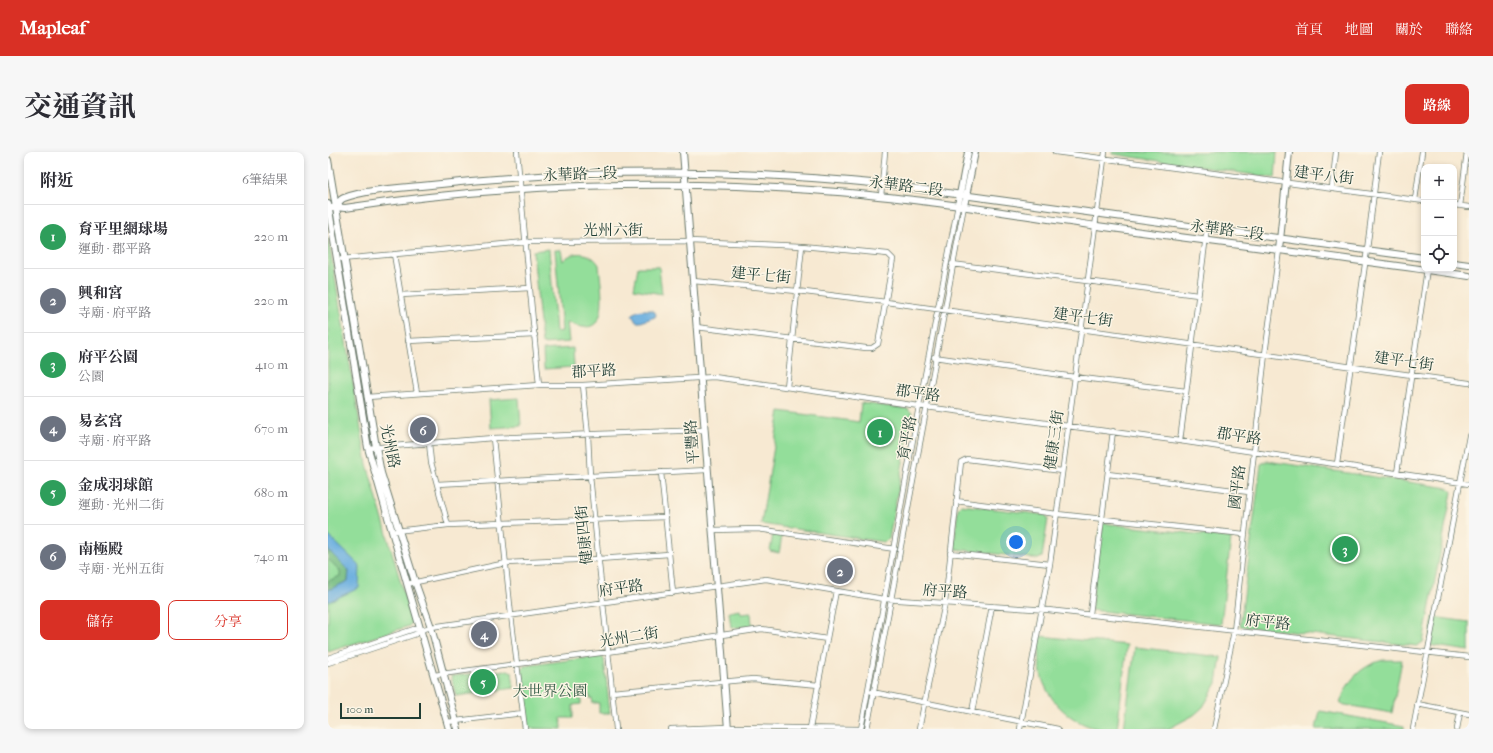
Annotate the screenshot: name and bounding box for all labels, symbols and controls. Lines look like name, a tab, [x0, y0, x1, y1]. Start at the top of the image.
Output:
text: Mapleaf	[20, 17, 86, 39]
text: 首頁	[1295, 21, 1323, 38]
text: 地圖	[1345, 21, 1373, 38]
text: 關於	[1395, 21, 1423, 38]
text: 聯絡	[1445, 21, 1473, 38]
button: 路線	[1405, 84, 1469, 124]
text: 交通資訊	[24, 90, 136, 123]
street label: 建平八街	[1293, 162, 1355, 188]
street label: 永華路二段	[542, 164, 618, 184]
map controls	[1421, 164, 1457, 272]
button: +	[1421, 164, 1457, 200]
text: 附近	[40, 170, 74, 190]
text: 6筆結果	[242, 172, 288, 187]
street label: 永華路二段	[868, 172, 944, 200]
button: −	[1421, 200, 1457, 236]
street label: 永華路二段	[1189, 216, 1265, 244]
text: 育平里網球場	[78, 220, 168, 238]
street label: 光州六街	[583, 221, 643, 239]
text: 1	[51, 229, 55, 244]
text: 220 m	[254, 229, 288, 244]
button: locate	[1421, 236, 1457, 272]
text: 運動 · 郡平路	[78, 241, 151, 256]
street label: 建平七街	[730, 263, 792, 287]
text: 興和宮	[78, 284, 123, 302]
text: 2	[50, 293, 56, 308]
text: 220 m	[254, 293, 288, 308]
street label: 建平七街	[1052, 304, 1114, 330]
text: 寺廟 · 府平路	[78, 305, 151, 320]
text: 府平公園	[78, 348, 138, 366]
street label: 建平七街	[1373, 348, 1435, 374]
text: 3	[50, 357, 56, 372]
text: 410 m	[255, 357, 288, 372]
street label: 郡平路	[571, 361, 617, 381]
text: 公園	[78, 369, 104, 384]
street label: 郡平路	[894, 381, 942, 405]
street label: 健康三街	[1041, 409, 1067, 471]
text: 易玄宮	[78, 412, 123, 430]
street label: 育平路	[894, 414, 920, 462]
pin: 6	[410, 415, 436, 445]
pin: 1	[867, 417, 893, 447]
street label: 平豐路	[681, 419, 703, 465]
text: 4	[49, 421, 57, 436]
text: 670 m	[254, 421, 288, 436]
street label: 光州路	[377, 422, 403, 470]
street label: 郡平路	[1215, 424, 1263, 448]
text: 寺廟 · 府平路	[78, 433, 151, 448]
street label: 國平路	[1225, 464, 1249, 510]
text: 金成羽球館	[78, 476, 153, 494]
text: 5	[50, 485, 56, 500]
text: 680 m	[254, 485, 288, 500]
text: 運動 · 光州二街	[78, 497, 164, 512]
street label: 健康四街	[572, 504, 596, 566]
your location	[1006, 532, 1026, 552]
pin: 3	[1332, 534, 1358, 564]
text: 南極殿	[78, 540, 123, 558]
text: 6	[49, 549, 57, 564]
text: 740 m	[254, 549, 288, 564]
pin: 2	[827, 556, 853, 586]
text: 寺廟 · 光州五街	[78, 561, 164, 576]
street label: 府平路	[597, 576, 645, 600]
street label: 府平路	[922, 580, 968, 602]
button: 儲存	[40, 600, 160, 640]
button: 分享	[168, 600, 288, 640]
street label: 府平路	[1245, 611, 1291, 633]
pin: 4	[471, 619, 497, 649]
street label: 光州二街	[598, 623, 660, 651]
pin: 5	[470, 667, 496, 697]
park label: 大世界公園	[512, 682, 588, 700]
scale bar	[340, 701, 421, 720]
text: 100 m	[346, 703, 374, 716]

